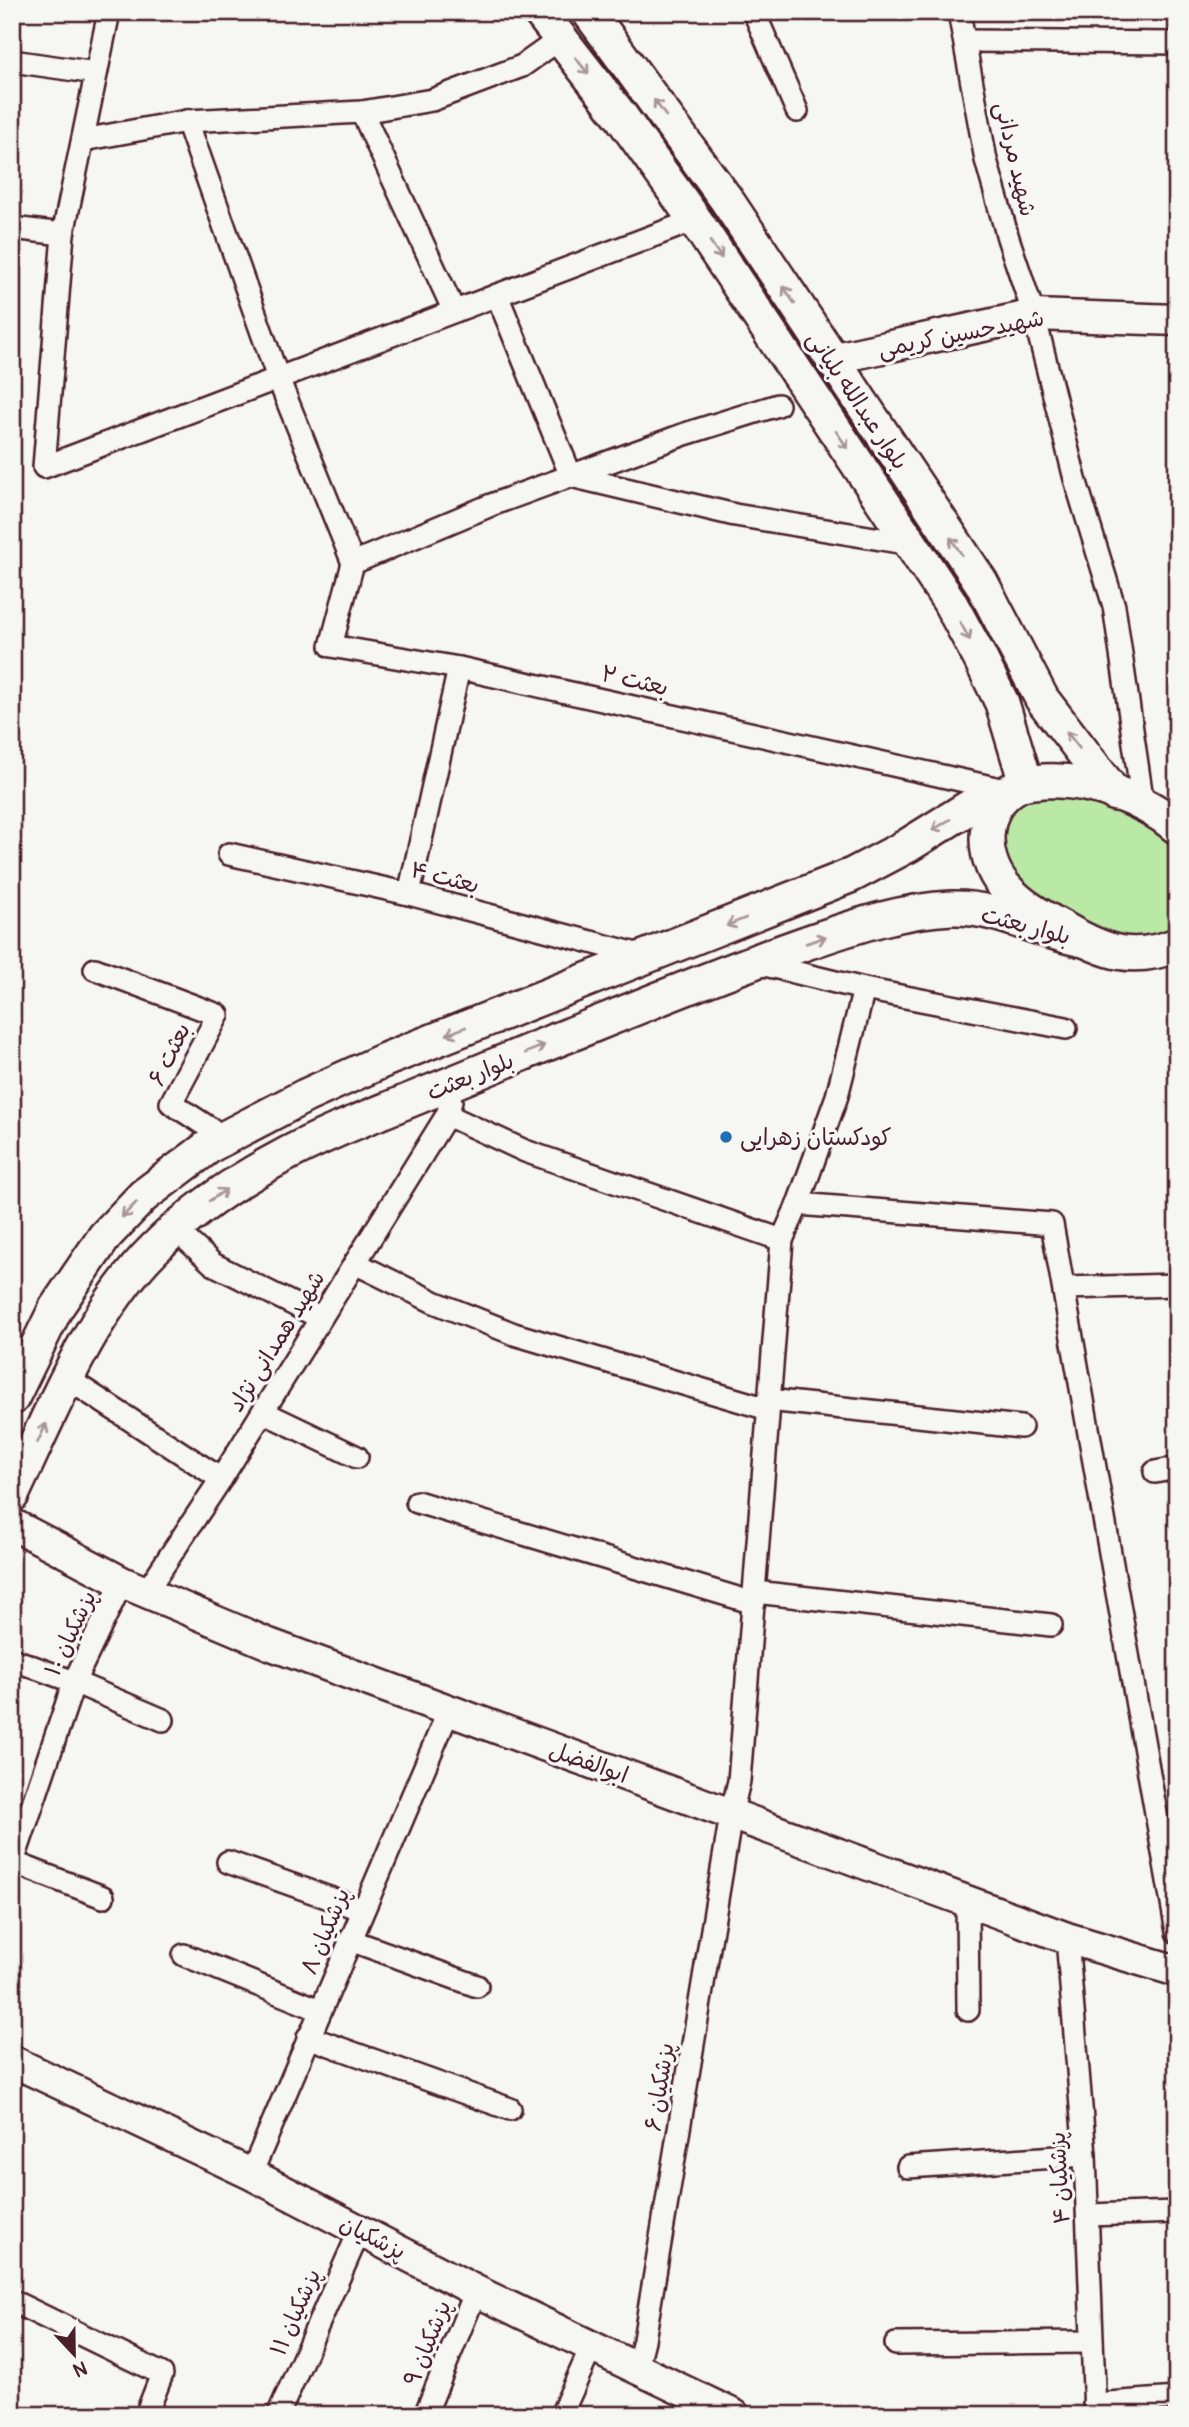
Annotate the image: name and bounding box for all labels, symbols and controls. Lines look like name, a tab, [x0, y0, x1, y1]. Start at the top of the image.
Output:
one-way arrow	[574, 57, 589, 75]
one-way arrow	[653, 99, 667, 118]
street label: شهید مردانی	[988, 99, 1043, 219]
one-way arrow	[709, 240, 723, 260]
one-way arrow	[781, 286, 795, 306]
street label: شهیدحسین کریمی	[876, 303, 1047, 364]
street label: بلوار عبدالله بلیانی	[801, 325, 915, 475]
one-way arrow	[834, 430, 849, 449]
one-way arrow	[949, 536, 963, 556]
one-way arrow	[958, 620, 972, 640]
street label: بعثت ۲	[598, 659, 671, 702]
one-way arrow	[1066, 731, 1081, 749]
one-way arrow	[932, 818, 952, 832]
street label: بعثت ۴	[408, 855, 482, 900]
street label: بلوار بعثت	[978, 900, 1074, 951]
one-way arrow	[726, 917, 748, 930]
one-way arrow	[805, 933, 827, 946]
street label: بعثت ۶	[142, 1018, 197, 1090]
one-way arrow	[445, 1026, 467, 1039]
one-way arrow	[524, 1041, 546, 1054]
street label: بلوار بعثت	[422, 1046, 518, 1107]
place label: کودکستان زهرایی	[740, 1123, 892, 1152]
marker: کودکستان زهرایی	[718, 1129, 734, 1145]
one-way arrow	[208, 1188, 227, 1202]
one-way arrow	[121, 1201, 138, 1218]
street label: شهید همدانی نژاد	[221, 1265, 331, 1417]
one-way arrow	[35, 1423, 49, 1444]
street label: پزشکیان ۱۰	[38, 1586, 103, 1681]
street label: ابوالفضل	[545, 1735, 632, 1790]
street label: پزشکیان ۸	[294, 1883, 357, 1979]
street label: پزشکیان ۶	[638, 2041, 681, 2133]
street label: پزشکیان ۴	[1043, 2131, 1076, 2225]
street label: پزشکیان	[335, 2209, 411, 2266]
street label: پزشکیان ۱۱	[264, 2264, 327, 2360]
street label: پزشکیان ۹	[397, 2296, 458, 2390]
north arrow	[38, 2318, 108, 2388]
text: N	[69, 2355, 90, 2382]

